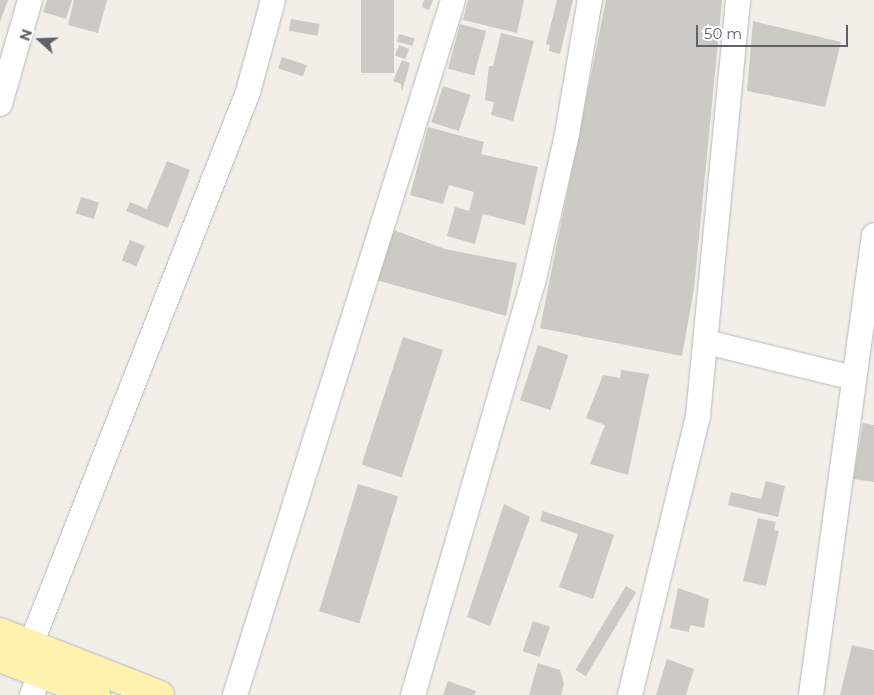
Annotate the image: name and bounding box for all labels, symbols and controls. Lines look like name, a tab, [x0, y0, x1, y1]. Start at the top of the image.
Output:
north arrow	[15, 15, 65, 65]
scale bar	[699, 15, 852, 47]
text: 50 m	[704, 24, 742, 43]
text: N	[16, 26, 36, 43]

